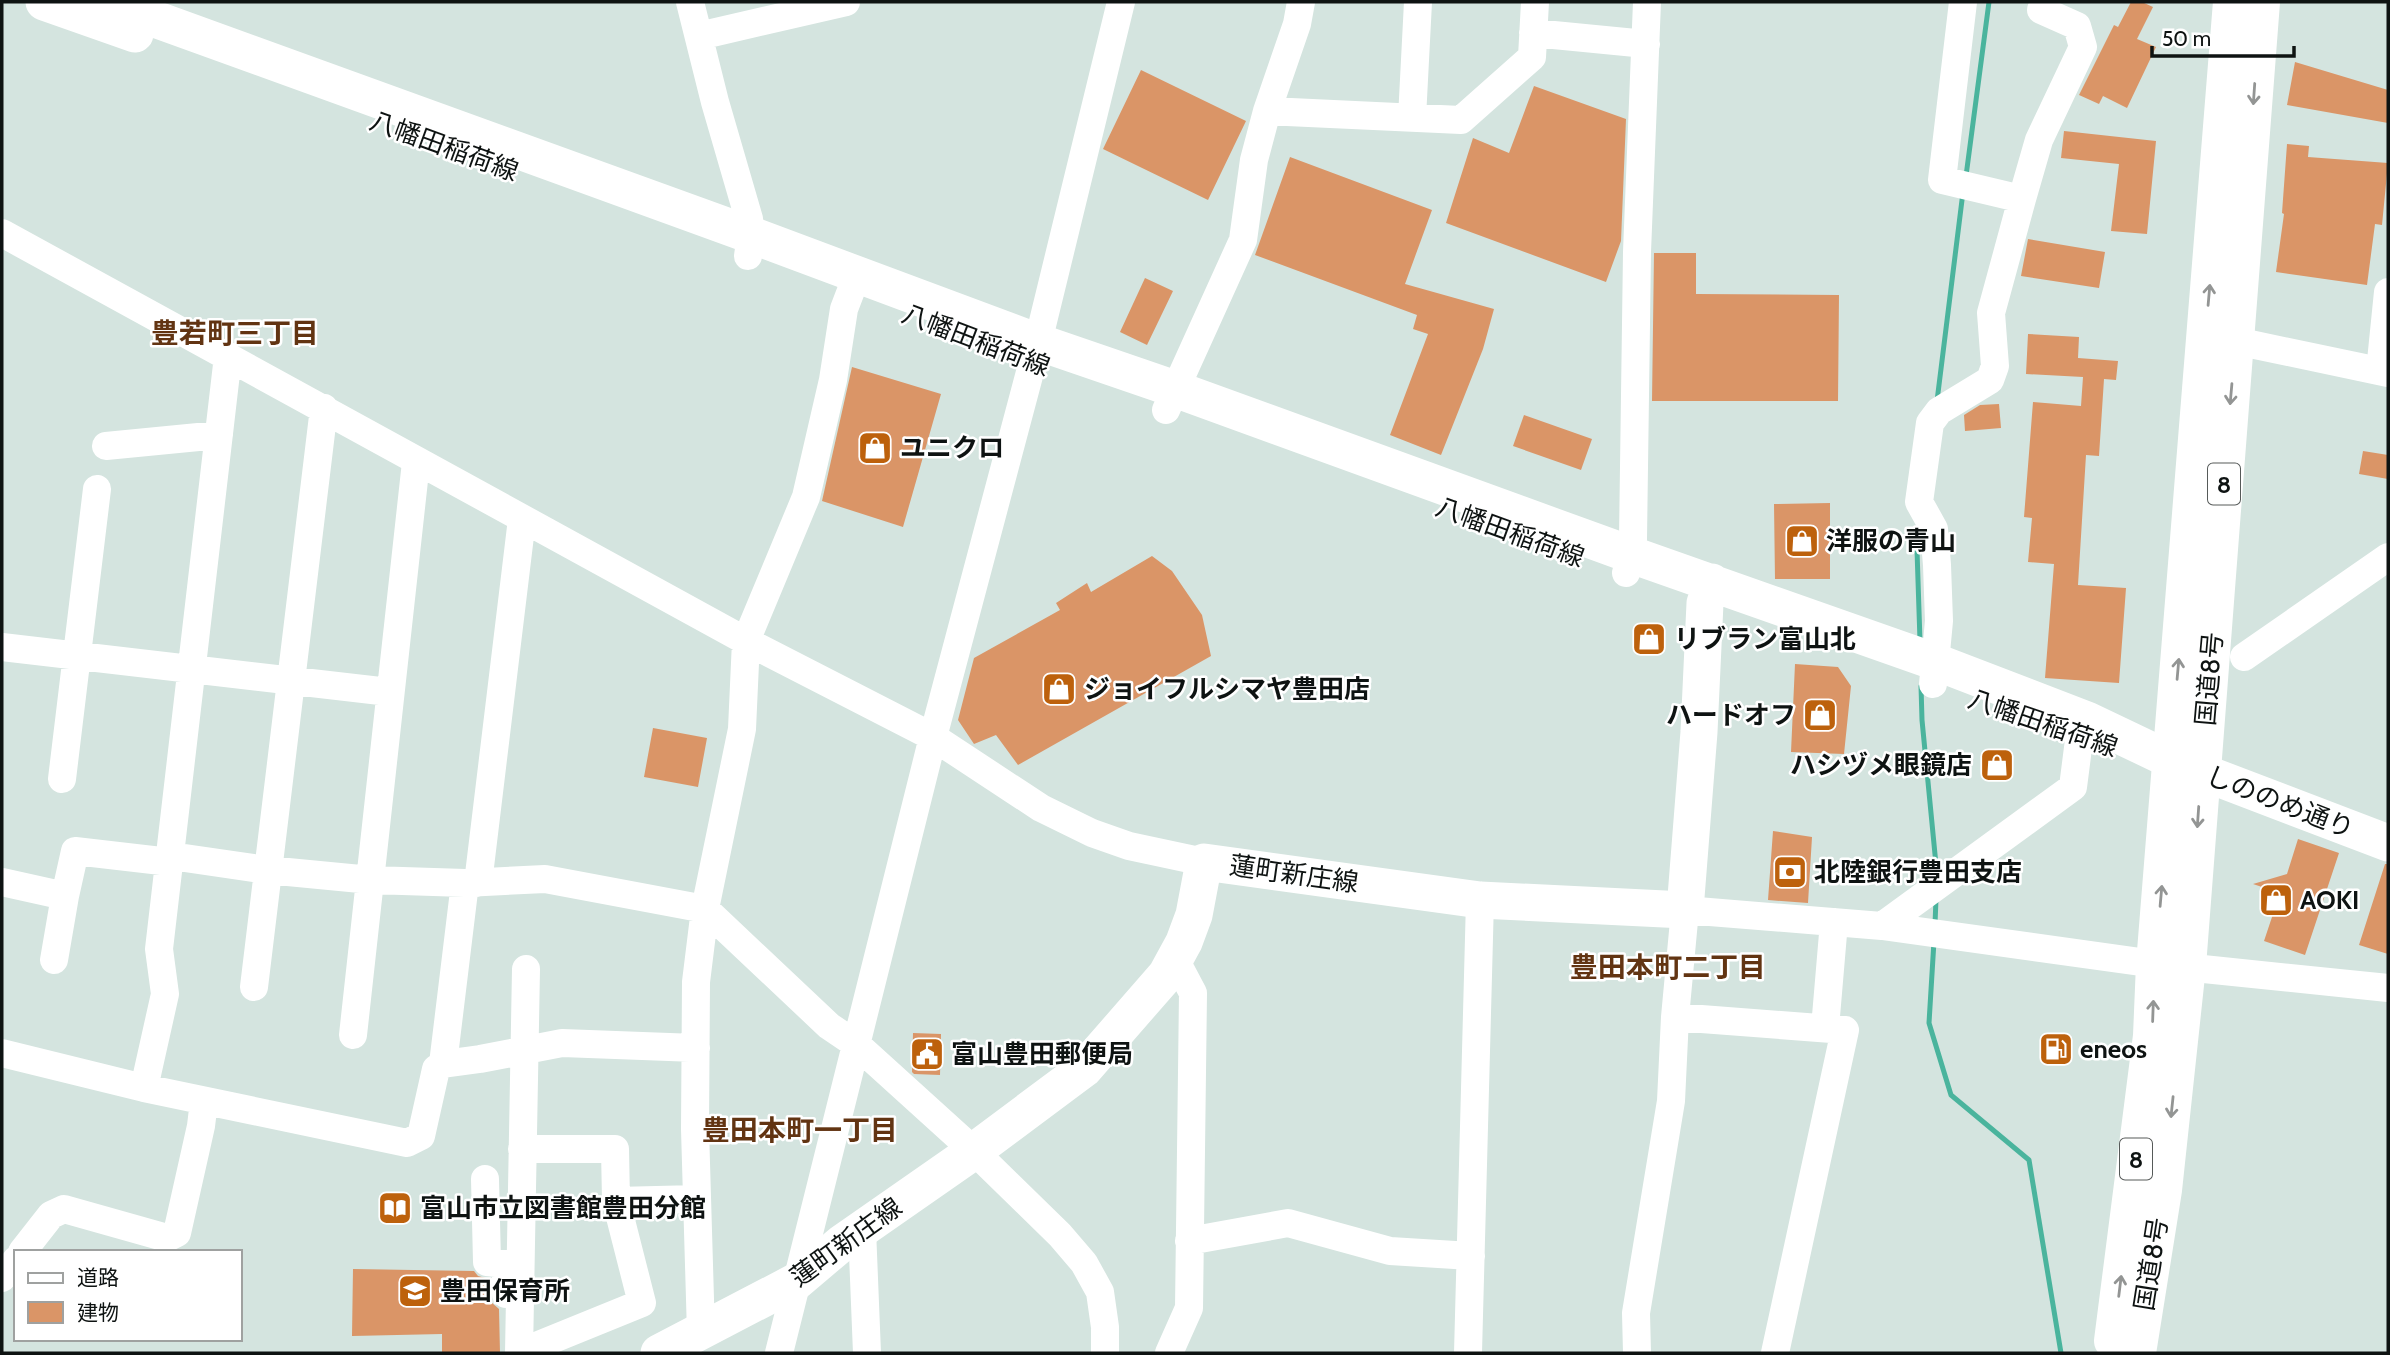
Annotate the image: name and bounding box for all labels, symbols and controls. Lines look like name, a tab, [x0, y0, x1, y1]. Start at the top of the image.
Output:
scale bar	[2152, 14, 2294, 58]
text: 50 m	[2162, 26, 2211, 51]
one-way arrow	[2247, 82, 2260, 105]
street label: 八幡田稲荷線	[365, 104, 523, 188]
one-way arrow	[2203, 285, 2216, 307]
street label: 八幡田稲荷線	[897, 297, 1055, 383]
district label: 豊若町三丁目	[151, 316, 319, 350]
one-way arrow	[2224, 383, 2237, 405]
shop icon: ユニクロ	[856, 429, 894, 467]
place label: ユニクロ	[900, 432, 1004, 464]
road number: 8	[2208, 463, 2240, 504]
street label: 八幡田稲荷線	[1431, 490, 1589, 574]
shop icon: 洋服の青山	[1783, 522, 1821, 560]
place label: 洋服の青山	[1826, 525, 1956, 557]
shop icon: リブラン富山北	[1630, 620, 1668, 658]
place label: リブラン富山北	[1674, 623, 1856, 655]
street label: 国道8号	[2189, 631, 2229, 727]
one-way arrow	[2172, 658, 2185, 681]
shop icon: ジョイフルシマヤ豊田店	[1040, 670, 1078, 708]
place label: ジョイフルシマヤ豊田店	[1084, 673, 1370, 705]
street label: 八幡田稲荷線	[1964, 682, 2122, 764]
shop icon: ハードオフ	[1801, 696, 1839, 734]
place label: ハードオフ	[1666, 699, 1796, 731]
shop icon: ハシヅメ眼鏡店	[1978, 746, 2016, 784]
place label: ハシヅメ眼鏡店	[1790, 749, 1972, 781]
street label: しののめ通り	[2201, 759, 2359, 845]
one-way arrow	[2191, 805, 2204, 827]
street label: 蓮町新庄線	[1227, 849, 1361, 899]
bank icon: 北陸銀行豊田支店	[1771, 853, 1809, 891]
place label: 北陸銀行豊田支店	[1814, 856, 2022, 888]
shop icon: AOKI	[2257, 881, 2295, 919]
place label: AOKI	[2300, 884, 2359, 916]
one-way arrow	[2155, 885, 2168, 907]
district label: 豊田本町二丁目	[1570, 950, 1766, 984]
one-way arrow	[2146, 1000, 2159, 1023]
fuel station icon: eneos	[2037, 1030, 2075, 1068]
place label: eneos	[2080, 1033, 2147, 1065]
public building icon: 富山豊田郵便局	[908, 1035, 946, 1073]
place label: 富山豊田郵便局	[951, 1038, 1133, 1070]
one-way arrow	[2165, 1095, 2178, 1118]
district label: 豊田本町一丁目	[702, 1113, 898, 1147]
road number: 8	[2120, 1139, 2152, 1180]
library icon: 富山市立図書館豊田分館	[376, 1189, 414, 1227]
street label: 蓮町新庄線	[784, 1191, 908, 1293]
place label: 富山市立図書館豊田分館	[420, 1192, 706, 1224]
street label: 国道8号	[2128, 1215, 2174, 1313]
legend	[14, 1250, 242, 1341]
text: 道路	[77, 1265, 119, 1290]
school or university icon: 豊田保育所	[396, 1272, 434, 1310]
place label: 豊田保育所	[440, 1275, 570, 1307]
one-way arrow	[2114, 1275, 2127, 1297]
text: 建物	[77, 1300, 119, 1325]

